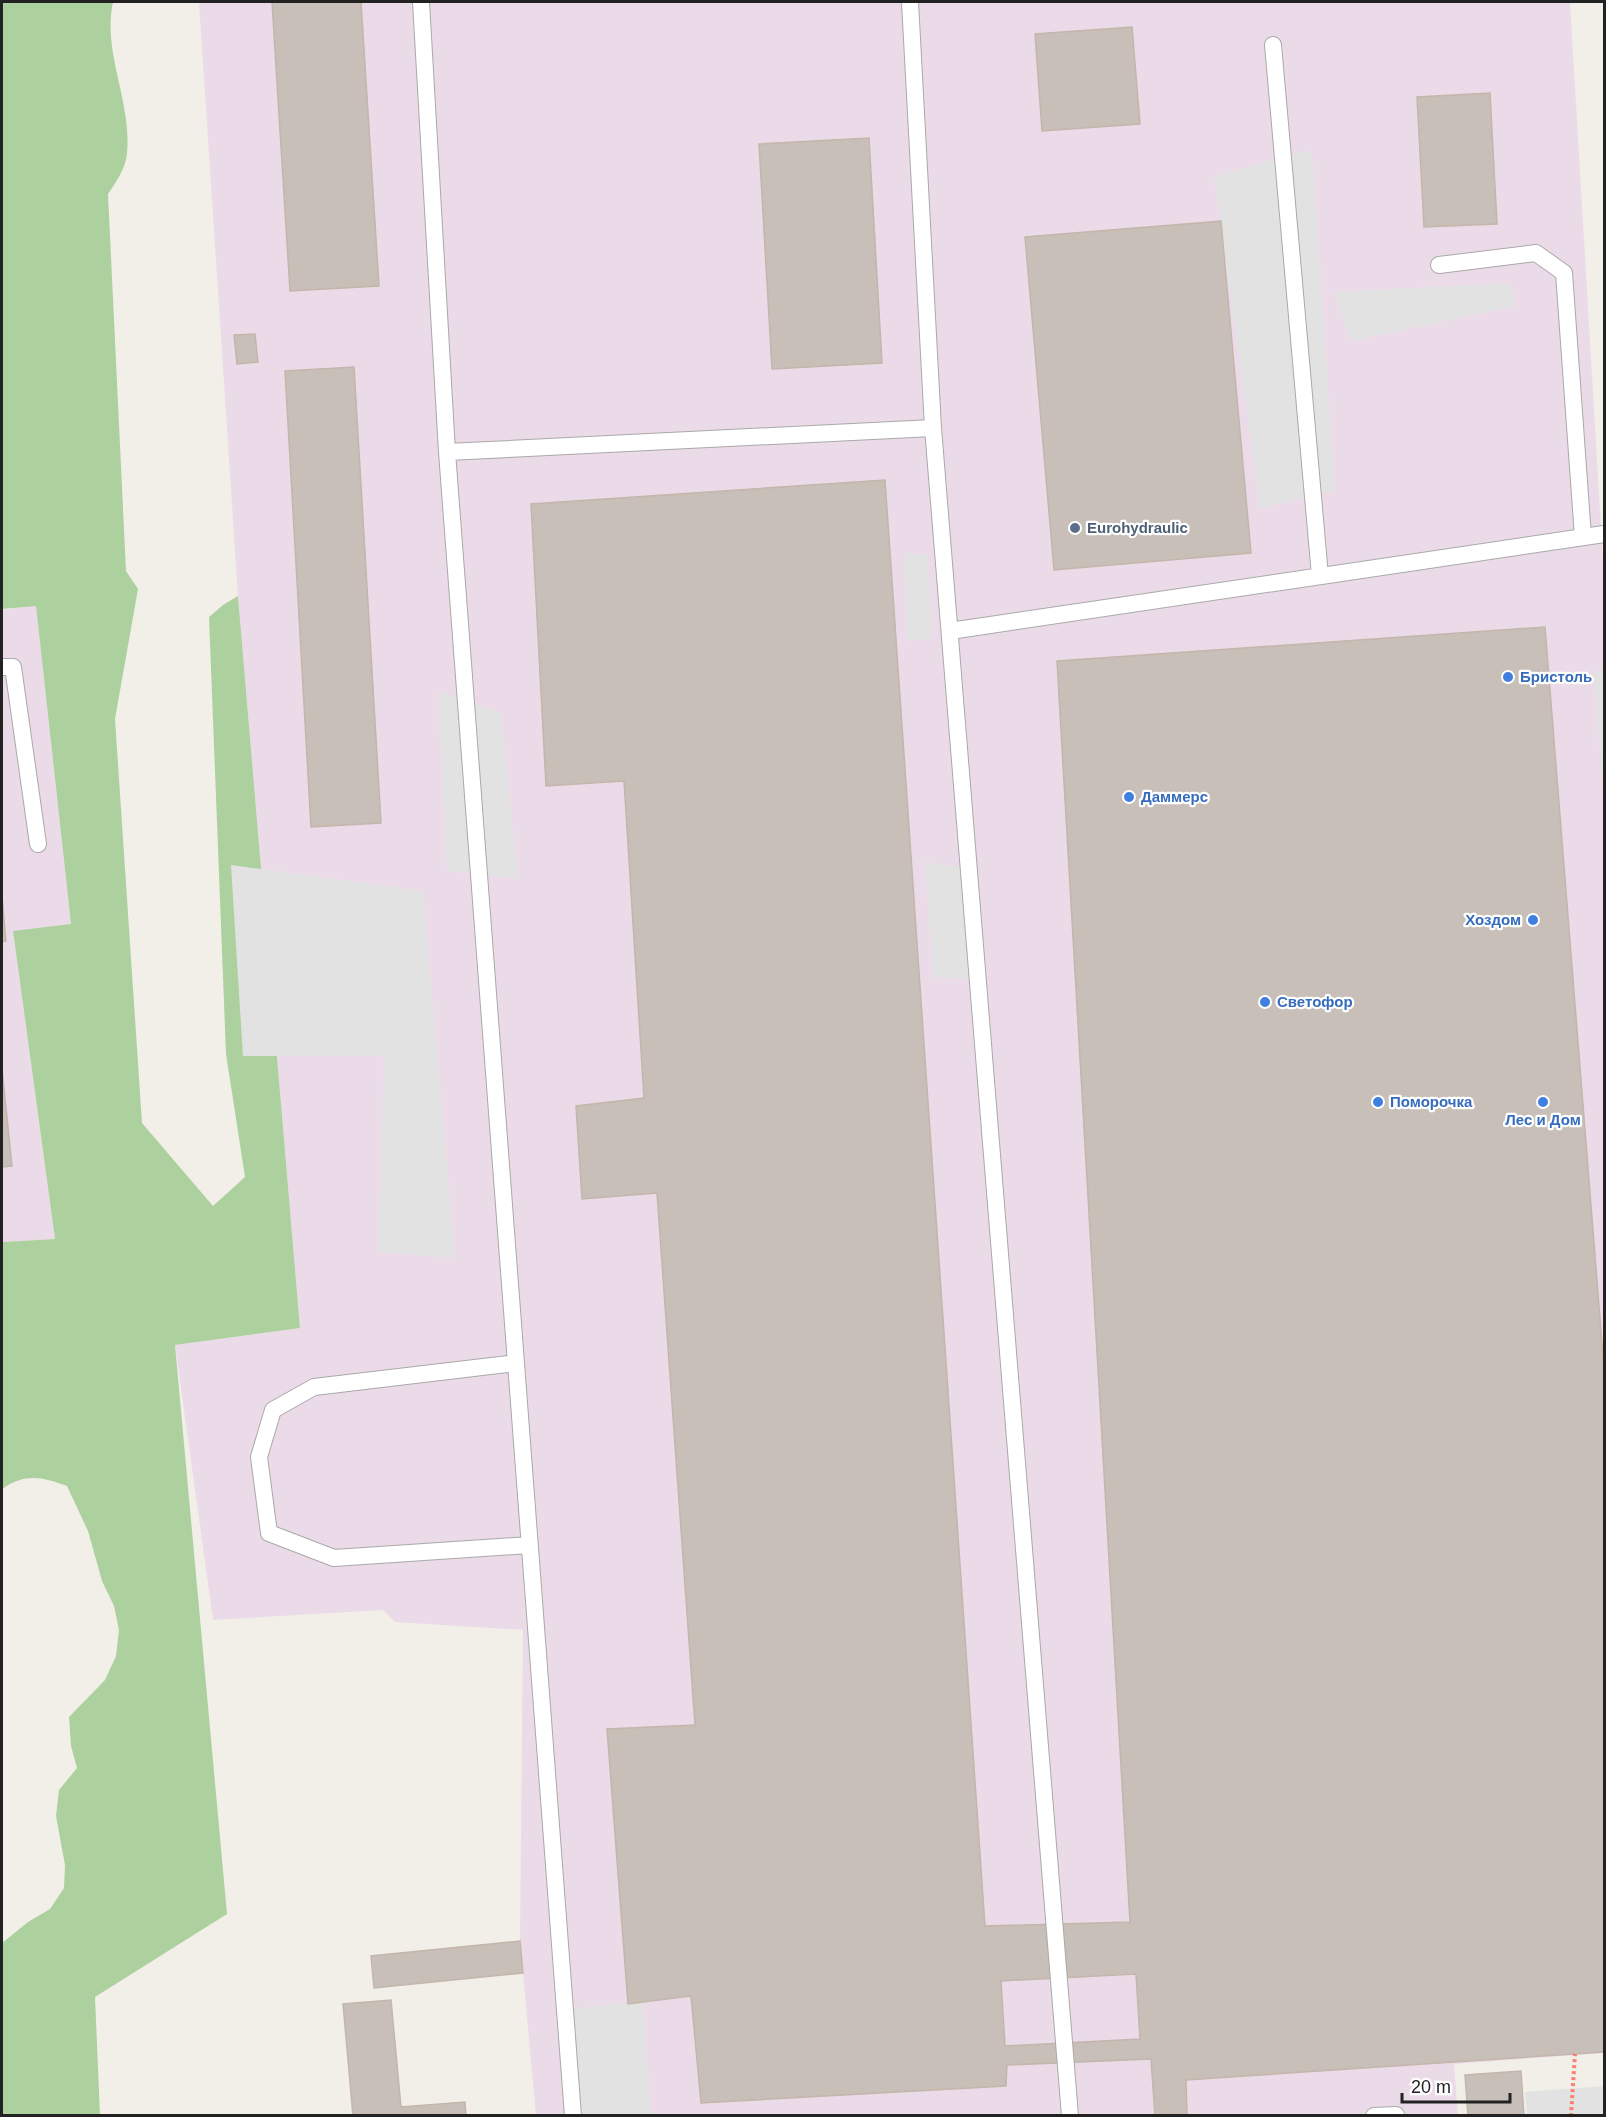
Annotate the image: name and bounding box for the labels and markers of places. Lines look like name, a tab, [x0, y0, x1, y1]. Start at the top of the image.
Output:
place label: Eurohydraulic	[1087, 519, 1188, 536]
marker: Eurohydraulic	[1068, 521, 1082, 535]
place label: Бристоль	[1520, 668, 1592, 685]
marker: Бристоль	[1501, 670, 1515, 684]
place label: Даммерс	[1141, 788, 1208, 805]
marker: Даммерс	[1122, 790, 1136, 804]
place label: Хоздом	[1465, 911, 1521, 928]
marker: Хоздом	[1526, 913, 1540, 927]
place label: Светофор	[1277, 993, 1353, 1010]
marker: Светофор	[1258, 995, 1272, 1009]
place label: Поморочка	[1390, 1093, 1473, 1110]
marker: Поморочка	[1371, 1095, 1385, 1109]
marker: Лес и Дом	[1536, 1095, 1550, 1109]
place label: Лес и Дом	[1505, 1111, 1581, 1128]

